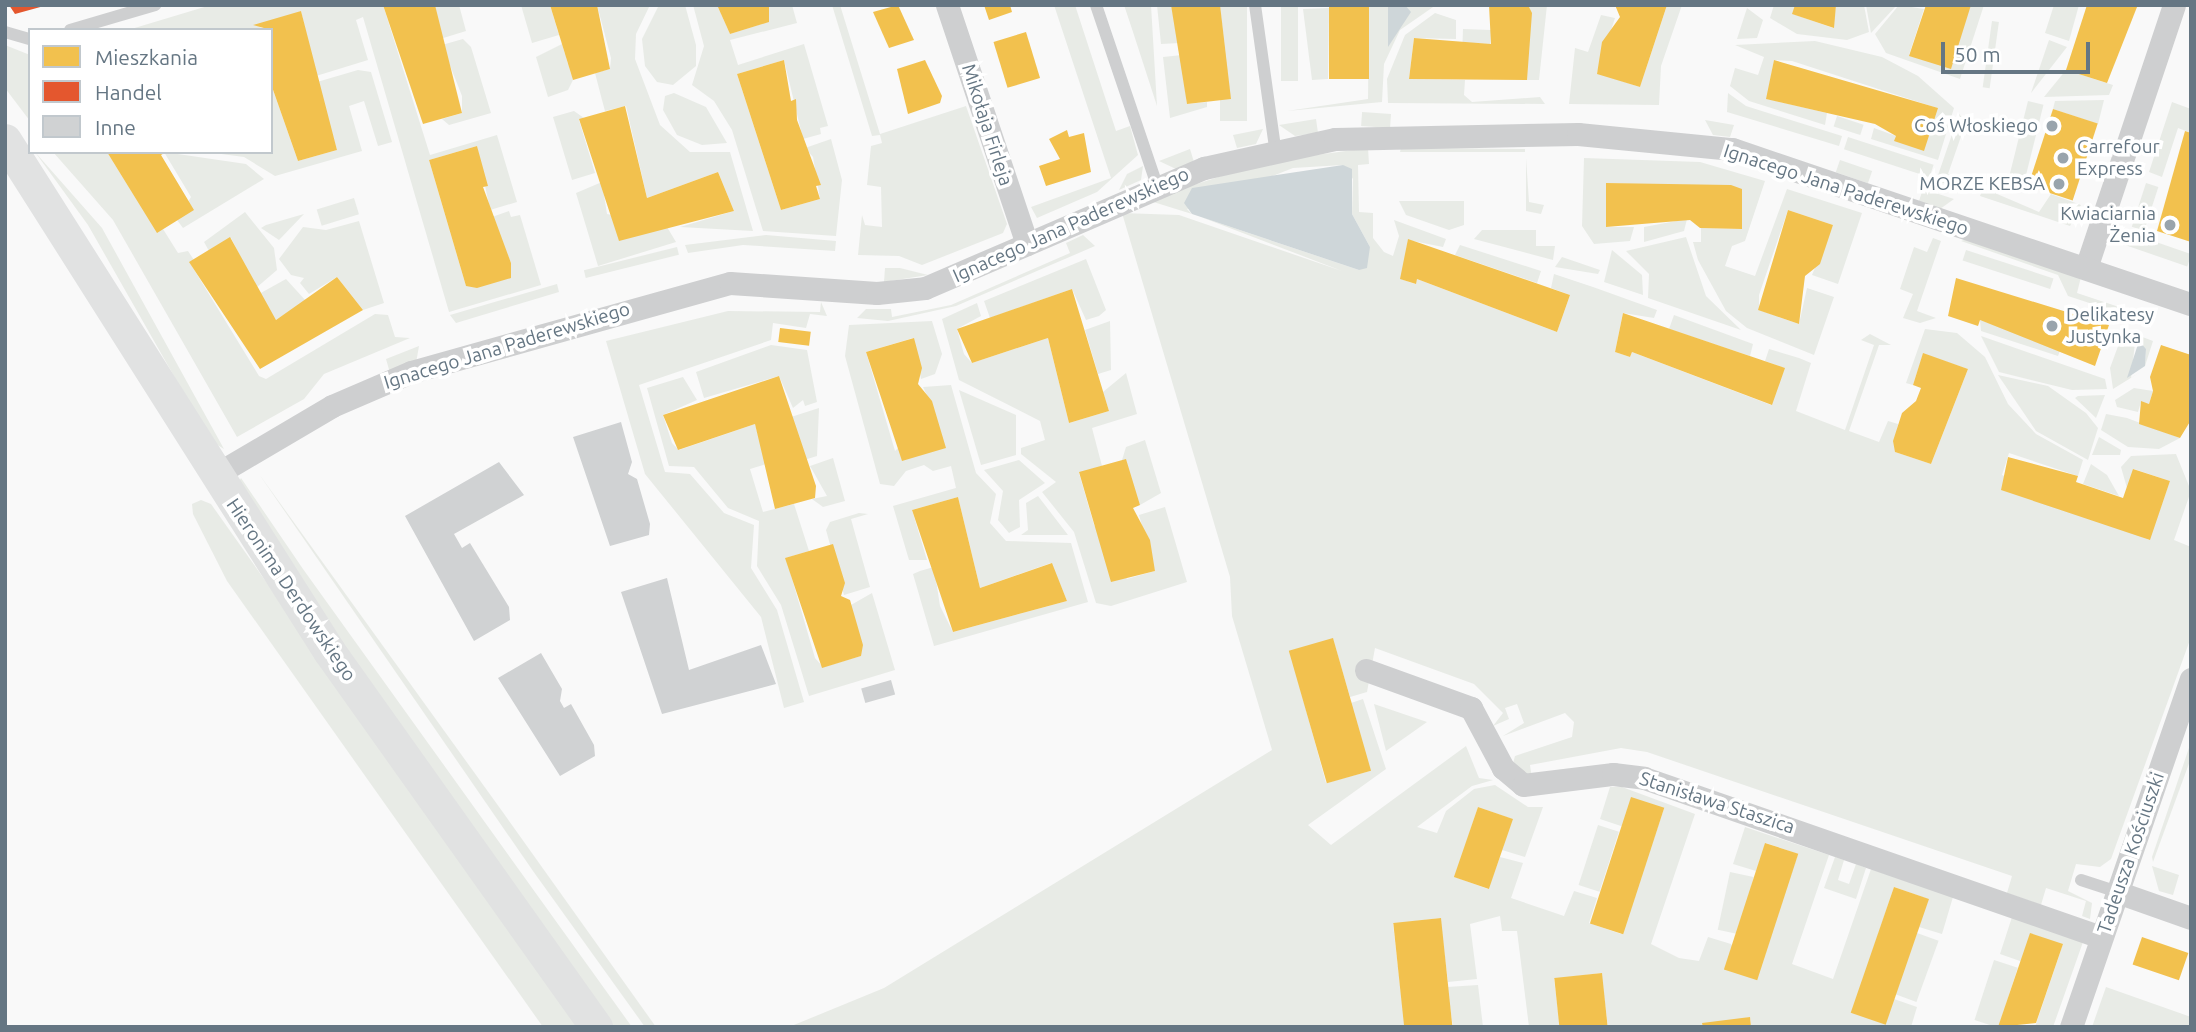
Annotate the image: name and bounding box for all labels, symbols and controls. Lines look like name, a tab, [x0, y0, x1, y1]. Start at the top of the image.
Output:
legend	[28, 28, 273, 154]
scale bar	[1944, 28, 2093, 72]
text: 50 m	[1954, 42, 2001, 66]
text: Mieszkania	[95, 45, 198, 69]
street label: Mikołaja Firleja	[957, 61, 1017, 189]
text: Handel	[95, 80, 162, 104]
text: Inne	[95, 115, 136, 139]
place label: Coś Włoskiego	[1914, 115, 2038, 137]
marker: Coś Włoskiego	[2044, 118, 2060, 134]
place label: Carrefour Express	[2077, 136, 2160, 180]
street label: Ignacego Jana Paderewskiego	[1721, 140, 1971, 240]
marker: Carrefour Express	[2055, 150, 2071, 166]
street label: Ignacego Jana Paderewskiego	[949, 163, 1193, 287]
place label: MORZE KEBSA	[1919, 173, 2045, 195]
marker: MORZE KEBSA	[2051, 176, 2067, 192]
place label: Kwiaciarnia Żenia	[2060, 203, 2156, 247]
marker: Kwiaciarnia Żenia	[2162, 217, 2178, 233]
street label: Ignacego Jana Paderewskiego	[381, 298, 633, 394]
place label: Delikatesy Justynka	[2066, 304, 2154, 348]
marker: Delikatesy Justynka	[2044, 318, 2060, 334]
street label: Hieronima Derdowskiego	[221, 494, 361, 686]
street label: Stanisława Staszica	[1637, 767, 1797, 839]
street label: Tadeusza Kościuszki	[2093, 769, 2169, 937]

